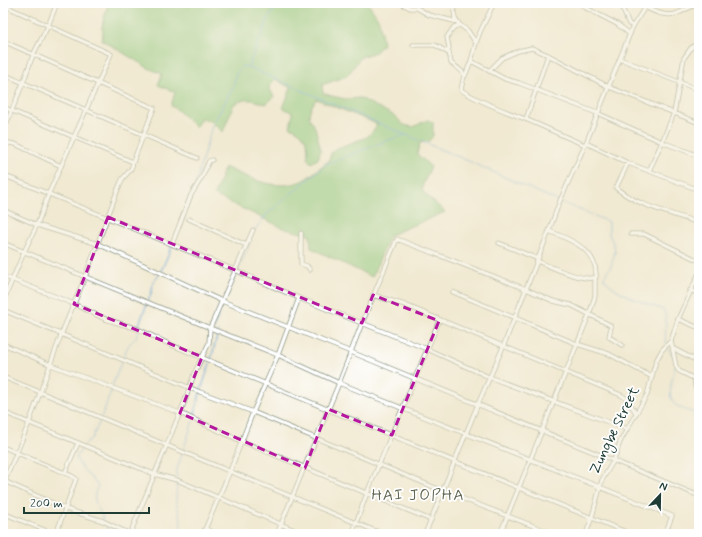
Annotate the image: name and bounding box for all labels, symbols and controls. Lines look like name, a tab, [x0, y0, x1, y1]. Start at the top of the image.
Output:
street label: Zungbe Street	[585, 383, 646, 478]
north arrow	[640, 475, 680, 515]
text: N	[657, 479, 669, 495]
district label: HAI JOPHA	[371, 485, 465, 506]
scale bar	[24, 489, 149, 515]
text: 200 m	[30, 496, 63, 512]

